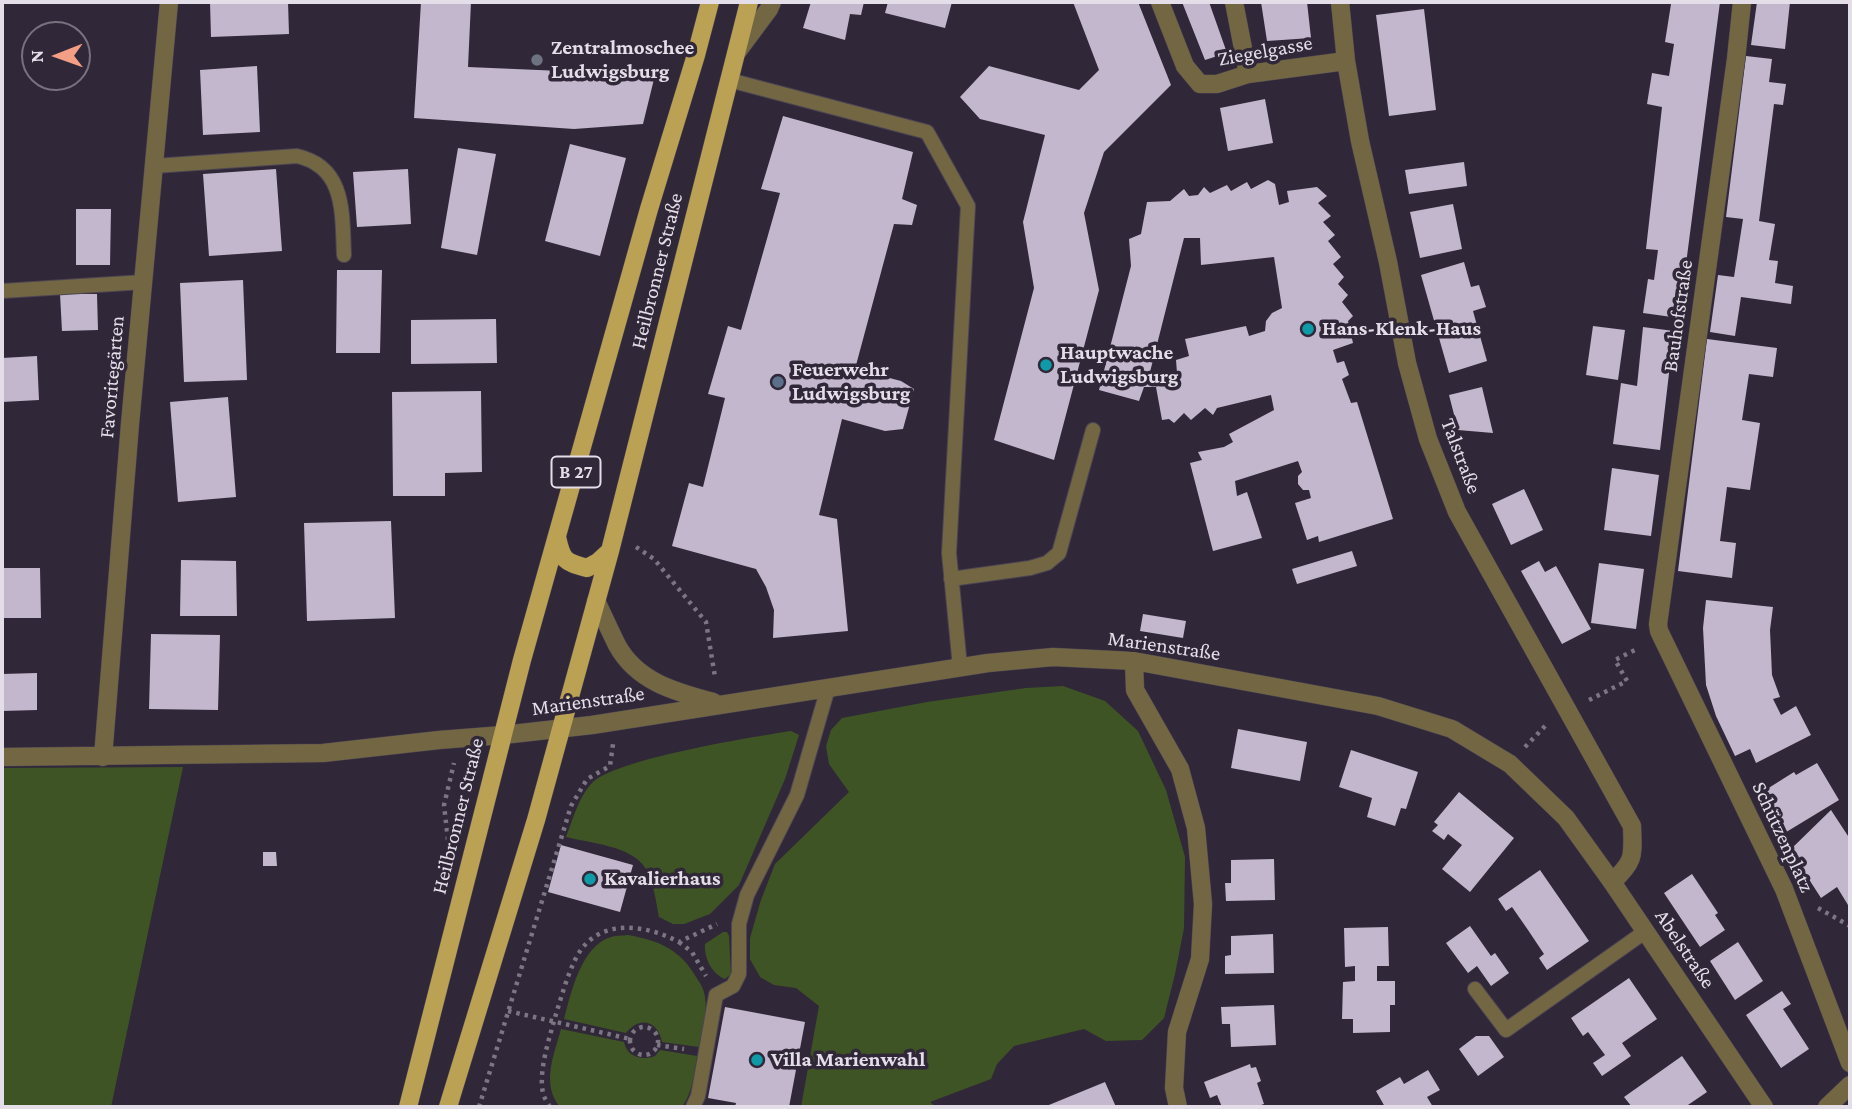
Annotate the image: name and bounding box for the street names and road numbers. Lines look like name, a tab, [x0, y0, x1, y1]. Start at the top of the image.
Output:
street label: Ziegelgasse	[1216, 30, 1314, 72]
street label: Heilbronner Straße	[625, 190, 689, 352]
street label: Bauhofstraße	[1658, 258, 1698, 374]
street label: Favoritegärten	[94, 315, 130, 439]
street label: Talstraße	[1435, 415, 1487, 497]
road number: B 27	[552, 457, 600, 488]
street label: Marienstraße	[1106, 626, 1222, 666]
street label: Marienstraße	[530, 681, 646, 721]
street label: Heilbronner Straße	[426, 735, 490, 897]
street label: Schützenplatz	[1746, 778, 1820, 896]
street label: Abelstraße	[1649, 905, 1721, 993]

